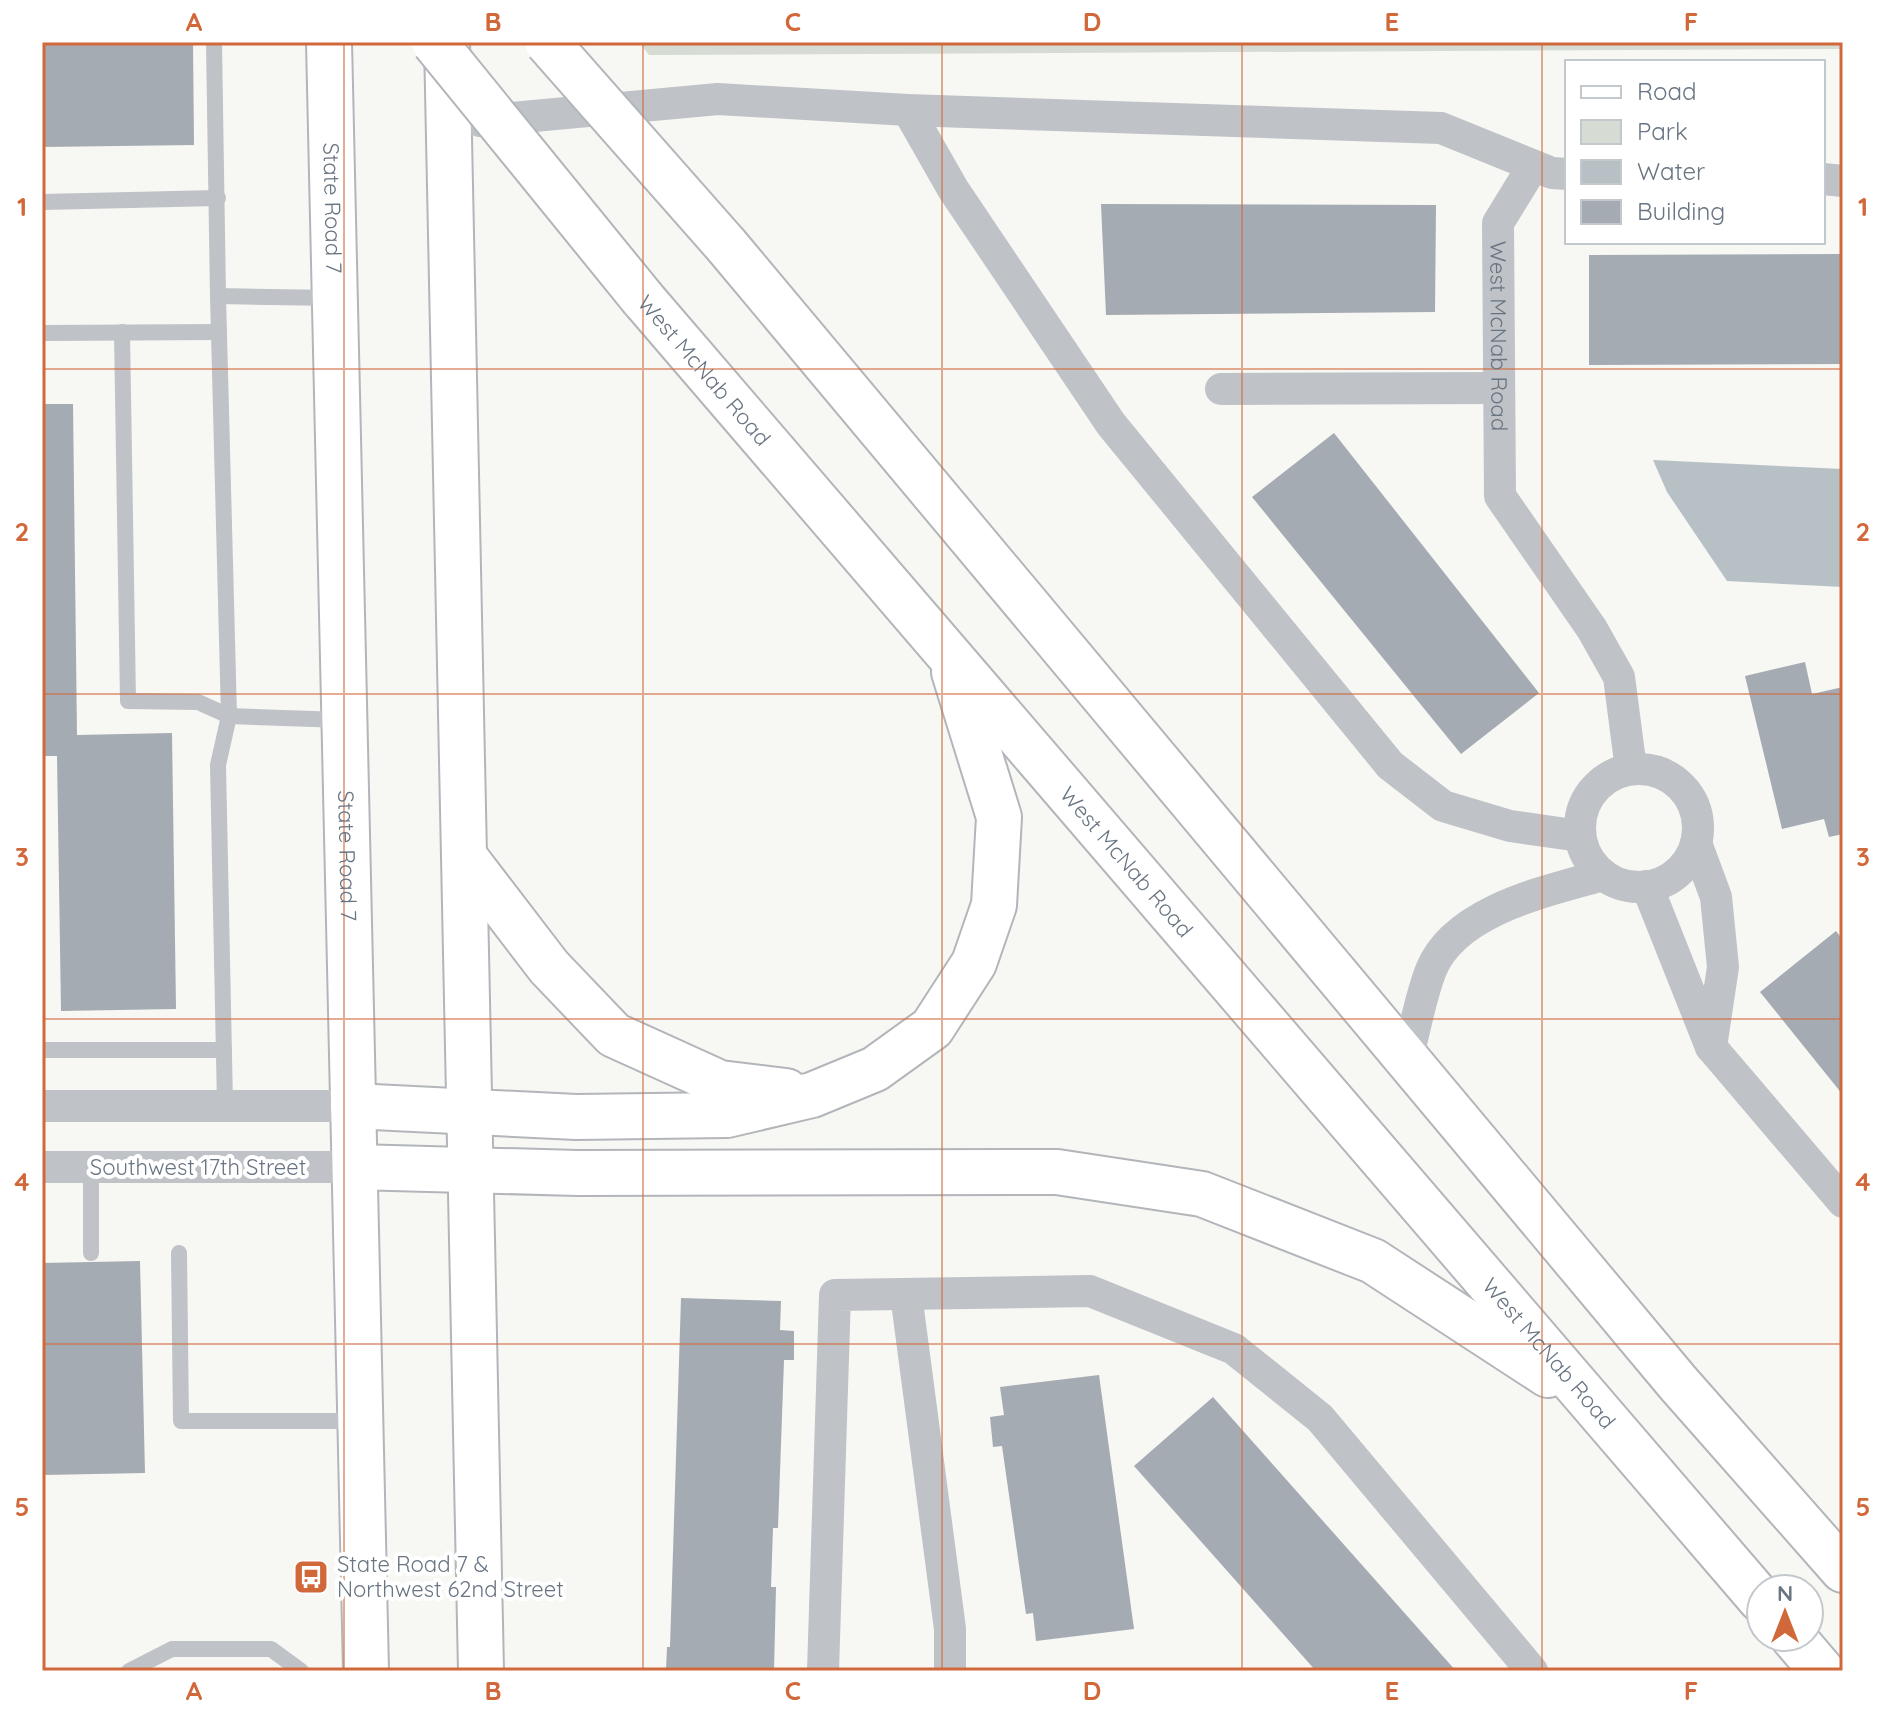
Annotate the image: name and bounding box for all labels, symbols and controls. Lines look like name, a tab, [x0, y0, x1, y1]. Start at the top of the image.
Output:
text: A	[186, 5, 203, 38]
text: B	[484, 5, 502, 38]
text: C	[785, 5, 801, 38]
text: D	[1083, 5, 1101, 38]
text: E	[1385, 5, 1399, 38]
text: F	[1684, 5, 1698, 38]
legend	[1565, 60, 1825, 244]
text: Road	[1637, 76, 1697, 106]
text: Park	[1637, 116, 1688, 146]
street label: State Road 7	[317, 142, 348, 274]
text: Water	[1637, 156, 1705, 186]
text: 1	[17, 190, 27, 223]
text: 1	[1858, 190, 1868, 223]
text: Building	[1637, 196, 1725, 226]
street label: West McNab Road	[1484, 241, 1514, 431]
street label: West McNab Road	[632, 289, 777, 452]
text: 2	[15, 515, 29, 548]
text: 2	[1856, 515, 1870, 548]
street label: West McNab Road	[1054, 781, 1199, 943]
street label: State Road 7	[332, 790, 363, 922]
text: 3	[15, 840, 29, 873]
text: 3	[1856, 840, 1870, 873]
street label: Southwest 17th Street	[90, 1153, 306, 1181]
text: 4	[14, 1165, 30, 1198]
text: 4	[1855, 1165, 1871, 1198]
street label: West McNab Road	[1476, 1272, 1622, 1434]
text: 5	[15, 1490, 29, 1523]
text: 5	[1856, 1490, 1870, 1523]
place label: State Road 7 & Northwest 62nd Street	[337, 1550, 564, 1603]
bus stop icon: State Road 7 & Northwest 62nd Street	[292, 1558, 330, 1596]
north arrow	[1745, 1573, 1825, 1653]
text: N	[1777, 1579, 1793, 1607]
text: A	[186, 1674, 203, 1707]
text: B	[484, 1674, 502, 1707]
text: C	[785, 1674, 801, 1707]
text: D	[1083, 1674, 1101, 1707]
text: E	[1385, 1674, 1399, 1707]
text: F	[1684, 1674, 1698, 1707]

